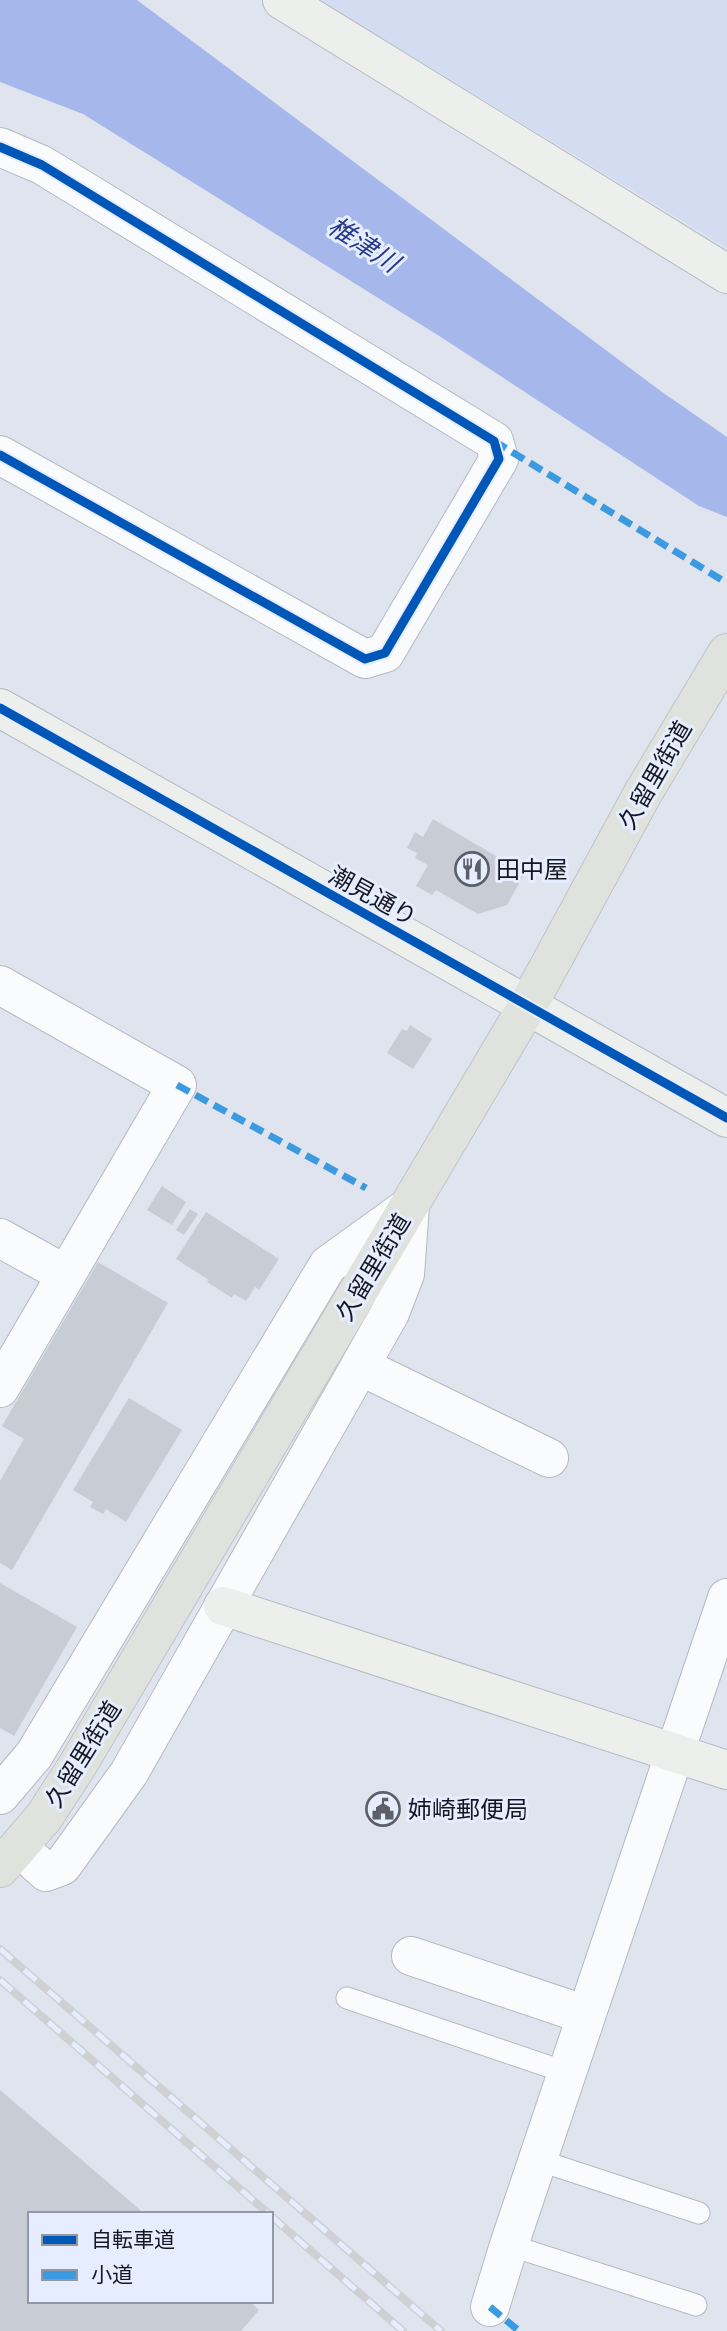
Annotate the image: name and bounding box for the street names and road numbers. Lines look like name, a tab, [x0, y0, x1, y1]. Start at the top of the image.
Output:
street label: 久留里街道	[612, 715, 698, 835]
street label: 潮見通り	[324, 859, 422, 933]
street label: 久留里街道	[329, 1208, 417, 1326]
street label: 久留里街道	[38, 1695, 128, 1813]

